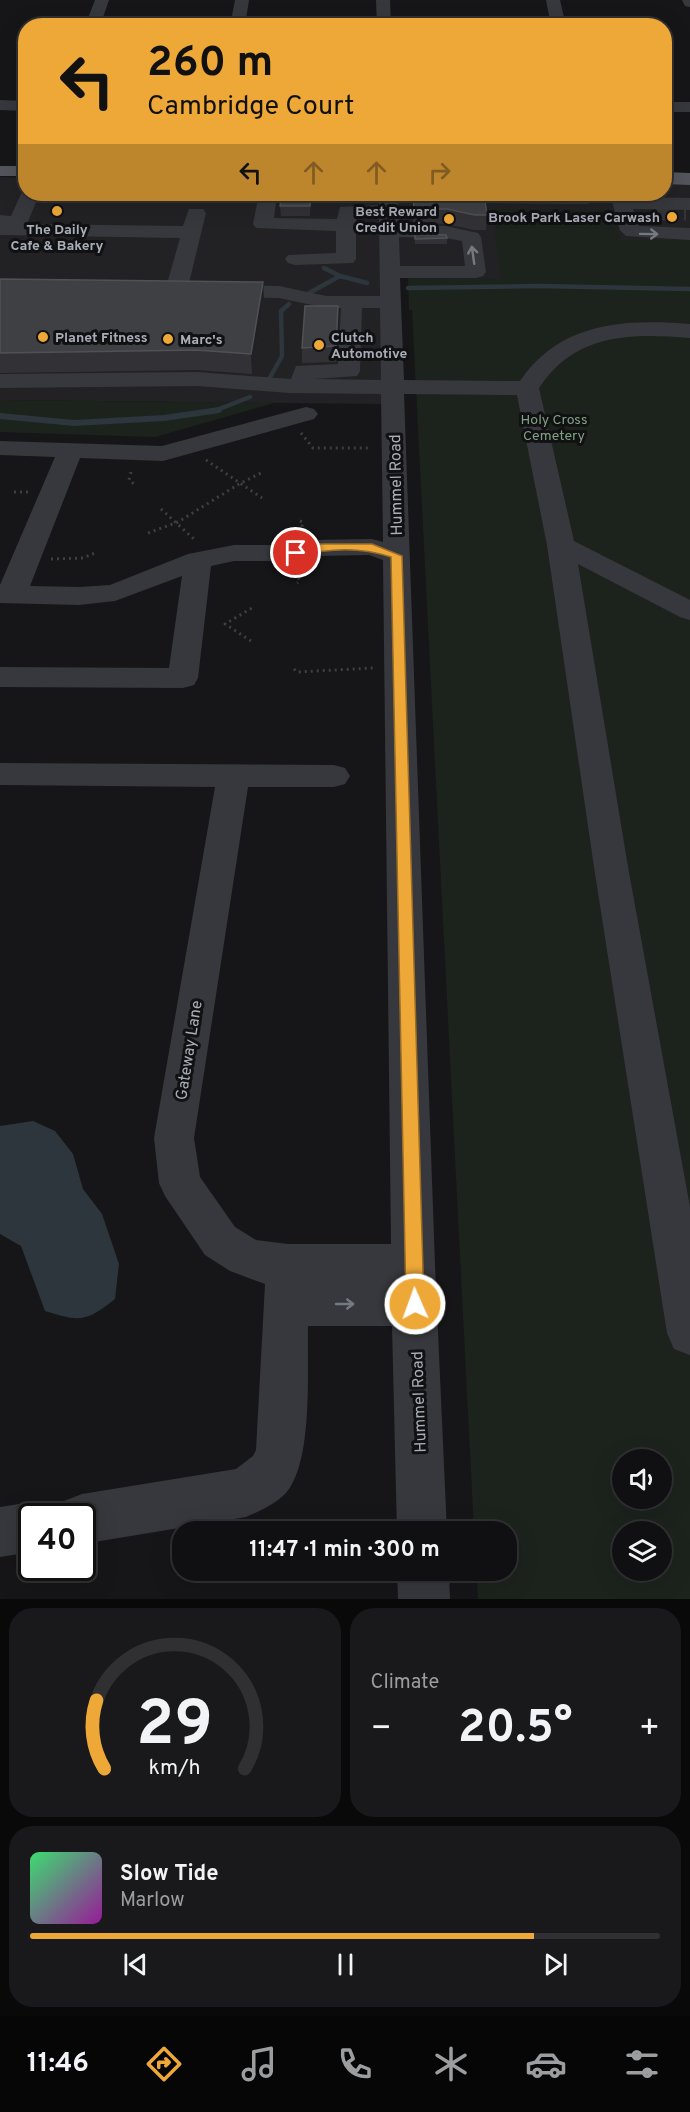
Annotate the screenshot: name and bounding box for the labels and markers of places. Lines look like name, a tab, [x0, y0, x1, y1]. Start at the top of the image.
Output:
marker: The Daily Cafe & Bakery	[50, 204, 64, 218]
place label: Best Reward Credit Union	[355, 204, 437, 237]
place label: Brook Park Laser Carwash	[488, 210, 660, 227]
marker: Brook Park Laser Carwash	[665, 210, 679, 224]
marker: Best Reward Credit Union	[442, 212, 456, 226]
place label: The Daily Cafe & Bakery	[10, 222, 104, 255]
marker: Planet Fitness	[36, 330, 50, 344]
place label: Planet Fitness	[55, 330, 148, 347]
place label: Clutch Automotive	[331, 330, 408, 363]
marker: Marc's	[161, 332, 175, 346]
place label: Marc's	[180, 332, 223, 349]
marker: Clutch Automotive	[312, 338, 326, 352]
pin	[270, 527, 321, 578]

